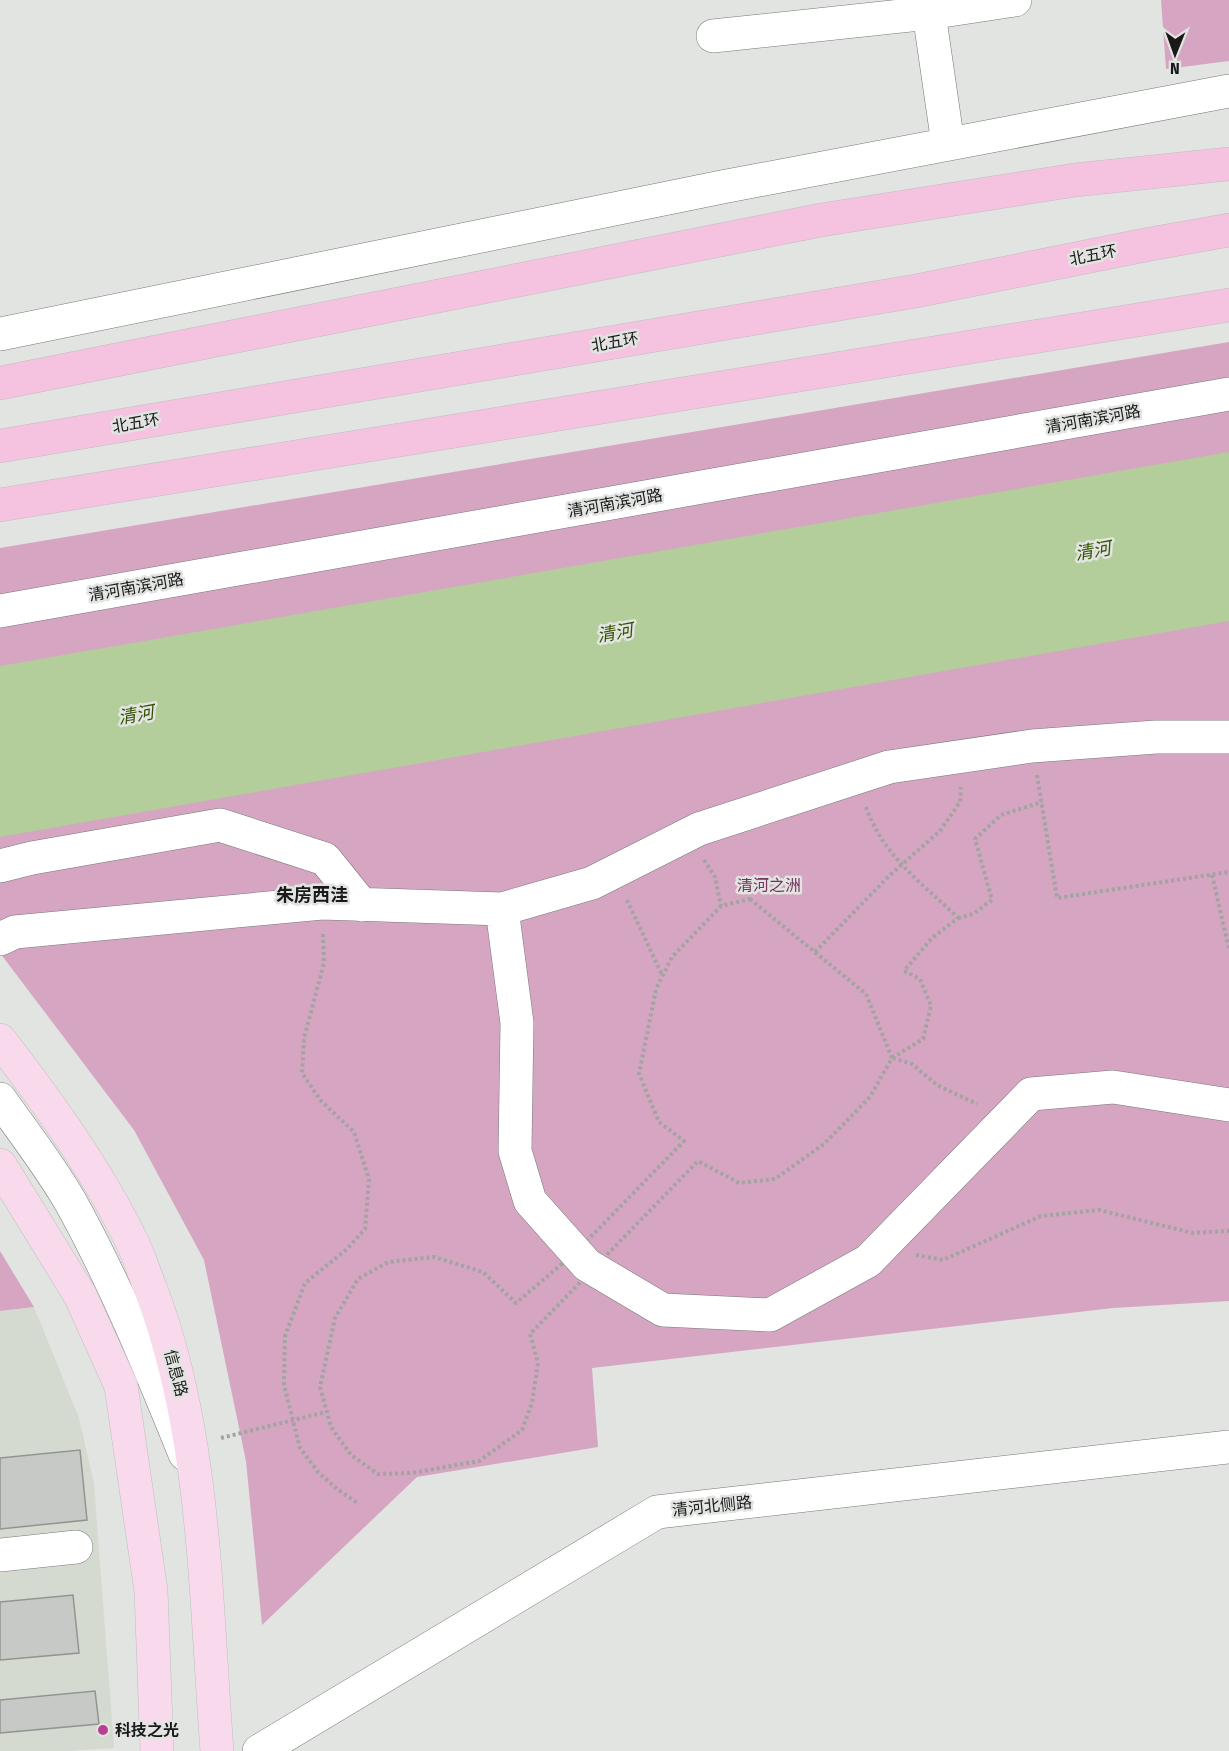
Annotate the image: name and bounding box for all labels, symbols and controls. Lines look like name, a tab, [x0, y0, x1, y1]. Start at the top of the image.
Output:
north arrow	[1145, 24, 1205, 84]
text: N	[1170, 59, 1180, 78]
street label: 北五环	[1068, 241, 1118, 269]
street label: 北五环	[590, 328, 640, 356]
street label: 清河南滨河路	[1044, 401, 1142, 437]
street label: 北五环	[111, 409, 161, 437]
street label: 清河南滨河路	[566, 485, 664, 521]
water label: 清河	[1073, 537, 1116, 565]
street label: 清河南滨河路	[87, 569, 185, 605]
water label: 清河	[595, 619, 638, 647]
water label: 清河	[116, 701, 159, 729]
park label: 清河之洲	[737, 876, 801, 895]
district label: 朱房西洼	[276, 884, 348, 906]
street label: 信息路	[161, 1347, 191, 1399]
street label: 清河北侧路	[671, 1492, 753, 1520]
place label: 科技之光	[115, 1721, 179, 1740]
marker: 科技之光	[96, 1723, 110, 1737]

